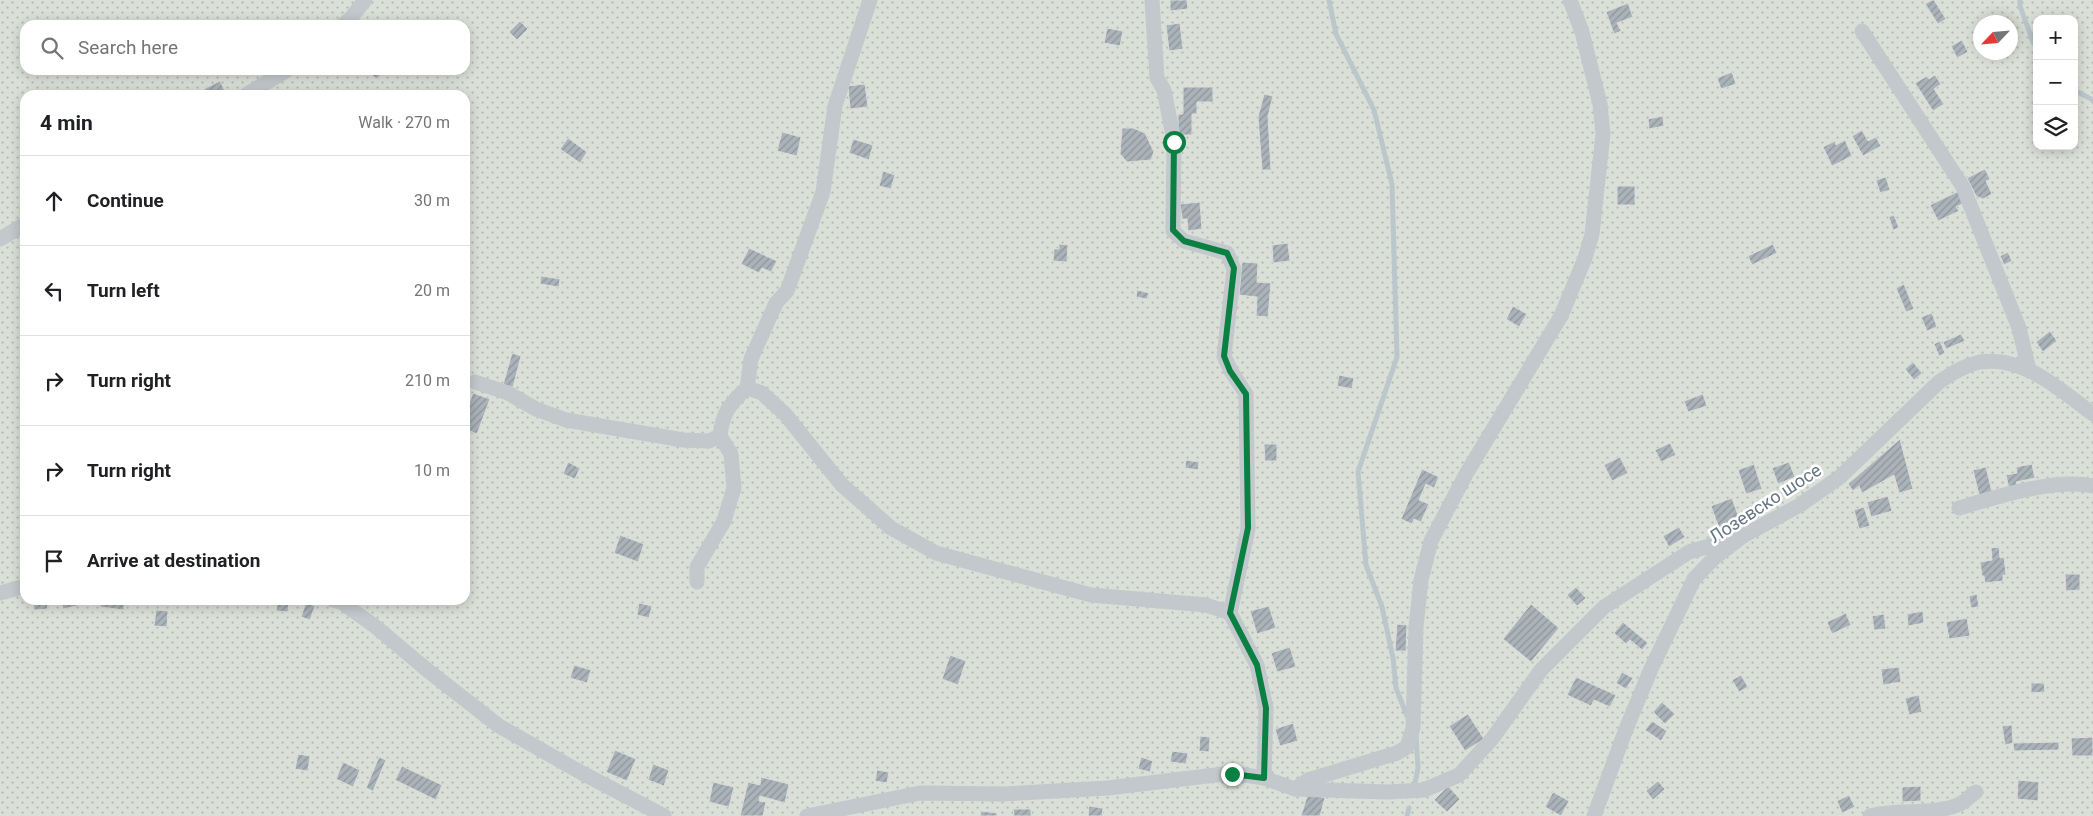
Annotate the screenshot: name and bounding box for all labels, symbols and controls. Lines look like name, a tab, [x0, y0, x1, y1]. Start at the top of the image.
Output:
north arrow	[1973, 15, 2018, 60]
map controls	[2033, 15, 2078, 150]
button: +	[2033, 15, 2078, 60]
search box	[20, 20, 470, 75]
icon: search	[38, 34, 66, 62]
text: Search here	[78, 36, 178, 59]
button: −	[2033, 60, 2078, 105]
button: layers	[2033, 105, 2078, 150]
text: 4 min	[40, 111, 93, 135]
text: Walk · 270 m	[358, 113, 450, 132]
route start	[1163, 131, 1186, 154]
icon: ahead	[40, 187, 68, 215]
text: Continue	[87, 189, 164, 212]
text: 30 m	[414, 191, 450, 210]
icon: left	[40, 277, 68, 305]
text: Turn left	[87, 279, 160, 302]
text: 20 m	[414, 281, 450, 300]
icon: right	[40, 367, 68, 395]
text: Turn right	[87, 369, 171, 392]
text: 210 m	[405, 371, 450, 390]
icon: right	[40, 457, 68, 485]
text: Turn right	[87, 459, 171, 482]
street label: Лозевско шосе	[1705, 459, 1825, 547]
text: 10 m	[414, 461, 450, 480]
icon: arrive	[40, 547, 68, 575]
text: Arrive at destination	[87, 549, 260, 572]
route end	[1221, 763, 1244, 786]

